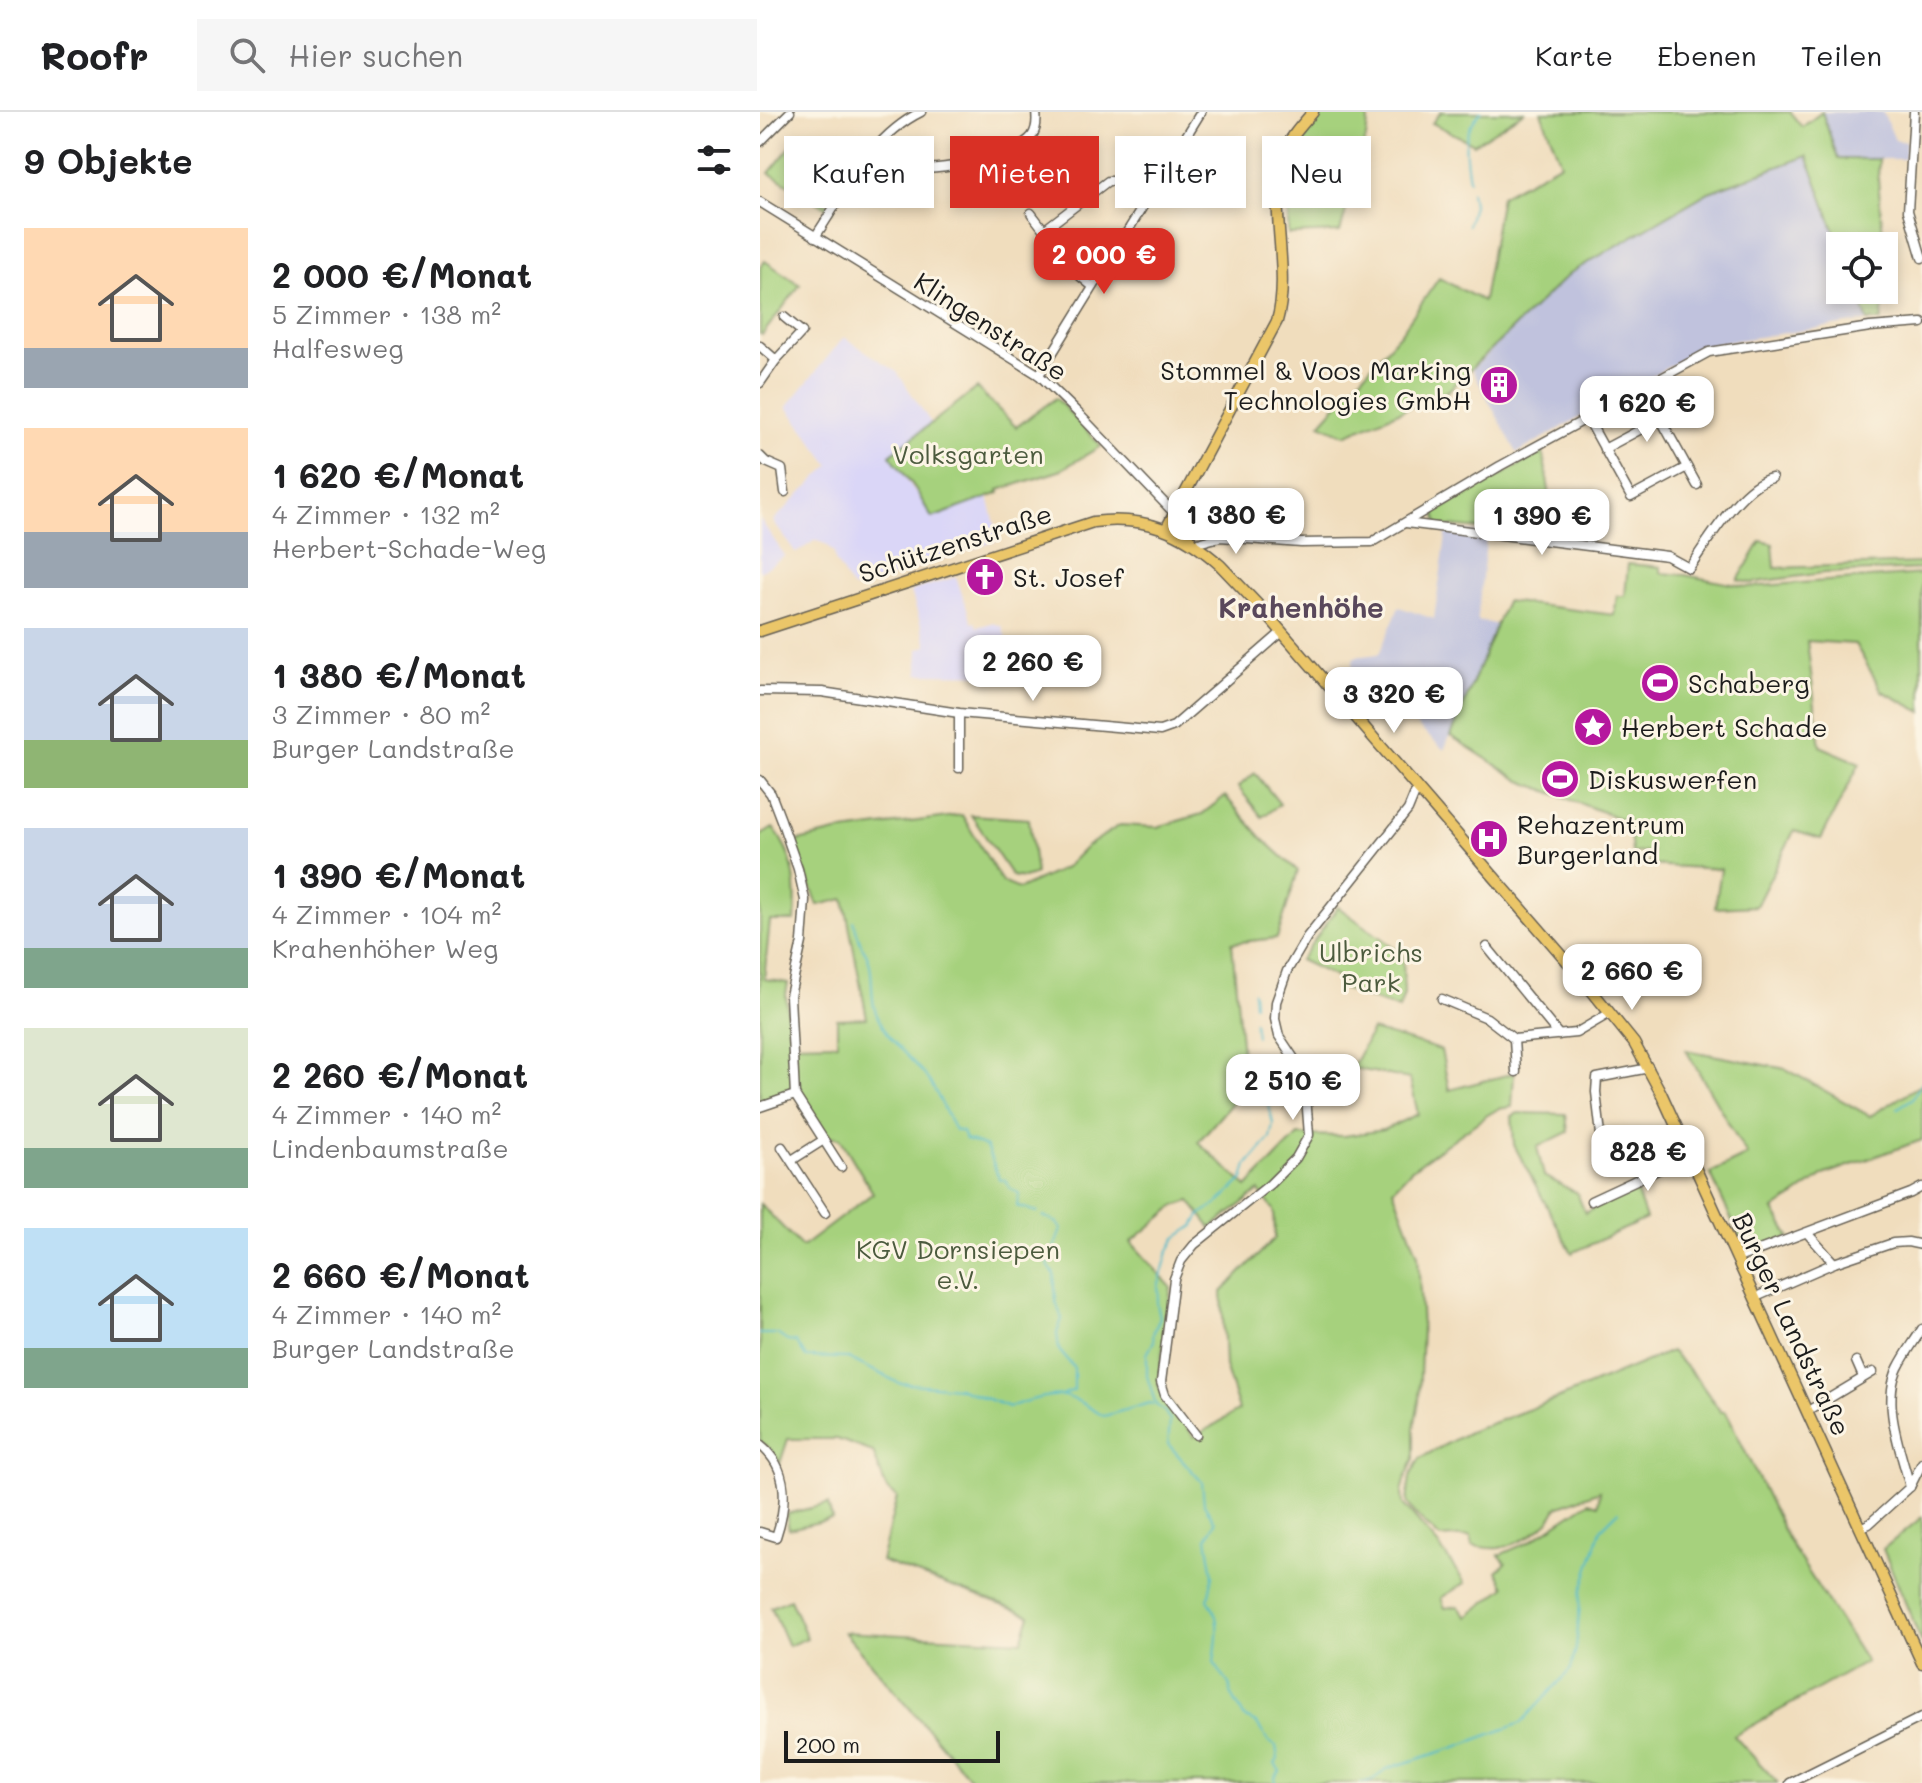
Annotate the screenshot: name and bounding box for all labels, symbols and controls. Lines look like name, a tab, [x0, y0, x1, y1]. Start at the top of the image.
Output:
search box	[197, 19, 757, 91]
text: Roofr	[40, 30, 149, 80]
icon: search	[225, 33, 269, 77]
text: Hier suchen	[289, 35, 463, 75]
text: Karte	[1535, 37, 1613, 73]
text: Ebenen	[1657, 37, 1757, 73]
text: Teilen	[1801, 37, 1882, 73]
chip: Kaufen	[784, 136, 934, 208]
chip: Mieten	[950, 136, 1099, 208]
chip: Filter	[1115, 136, 1246, 208]
chip: Neu	[1262, 136, 1371, 208]
text: 9 Objekte	[24, 138, 193, 183]
icon: filters	[692, 138, 736, 182]
pin: 2 000 €	[1030, 228, 1178, 296]
map controls	[1826, 232, 1898, 304]
button: locate	[1826, 232, 1898, 304]
text: 2 000 €	[1052, 237, 1156, 271]
text: 2 000 €/Monat	[272, 252, 532, 297]
icon: home	[88, 260, 184, 356]
street label: Klingenstraße	[908, 264, 1074, 388]
text: 5 Zimmer · 138 m²	[272, 297, 501, 331]
text: Halfesweg	[272, 331, 403, 365]
place label: Stommel & Voos Marking Technologies GmbH	[1160, 353, 1471, 417]
building icon: Stommel & Voos Marking Technologies GmbH	[1478, 364, 1520, 406]
pin: 1 620 €	[1573, 376, 1721, 444]
text: 1 620 €	[1598, 385, 1696, 419]
park label: Volksgarten	[892, 437, 1044, 471]
text: 1 620 €/Monat	[272, 452, 524, 497]
icon: home	[88, 460, 184, 556]
pin: 1 380 €	[1162, 488, 1310, 556]
pin: 1 390 €	[1468, 489, 1616, 557]
street label: Schützenstraße	[854, 496, 1056, 590]
text: 4 Zimmer · 132 m²	[272, 497, 500, 531]
text: 1 380 €	[1186, 497, 1286, 531]
text: 1 390 €	[1492, 498, 1592, 532]
text: Herbert-Schade-Weg	[272, 531, 546, 565]
church icon: St. Josef	[964, 556, 1006, 598]
place label: St. Josef	[1013, 560, 1125, 594]
district label: Krahenhöhe	[1218, 589, 1384, 625]
pin: 2 260 €	[959, 635, 1107, 703]
text: 2 260 €	[982, 644, 1084, 678]
text: 1 380 €/Monat	[272, 652, 526, 697]
icon: home	[88, 660, 184, 756]
sports icon: Schaberg	[1639, 662, 1681, 704]
place label: Schaberg	[1688, 666, 1810, 700]
pin: 3 320 €	[1320, 667, 1468, 735]
text: 3 320 €	[1343, 676, 1445, 710]
text: 3 Zimmer · 80 m²	[272, 697, 490, 731]
place icon: Herbert Schade	[1572, 706, 1614, 748]
place label: Herbert Schade	[1621, 710, 1828, 744]
text: Burger Landstraße	[272, 731, 515, 765]
sports icon: Diskuswerfen	[1539, 758, 1581, 800]
place label: Diskuswerfen	[1588, 762, 1757, 796]
place label: Rehazentrum Burgerland	[1517, 807, 1685, 871]
hospital icon: Rehazentrum Burgerland	[1468, 818, 1510, 860]
text: 1 390 €/Monat	[272, 852, 525, 897]
icon: home	[88, 860, 184, 956]
text: 4 Zimmer · 104 m²	[272, 897, 501, 931]
text: Krahenhöher Weg	[272, 931, 498, 965]
park label: Ulbrichs Park	[1319, 935, 1423, 999]
pin: 2 660 €	[1558, 944, 1706, 1012]
text: 2 660 €	[1581, 953, 1683, 987]
text: 2 260 €/Monat	[272, 1052, 528, 1097]
pin: 2 510 €	[1219, 1054, 1367, 1122]
icon: home	[88, 1060, 184, 1156]
text: 2 510 €	[1244, 1063, 1342, 1097]
text: 4 Zimmer · 140 m²	[272, 1097, 501, 1131]
pin: 828 €	[1592, 1125, 1704, 1193]
text: Lindenbaumstraße	[272, 1131, 509, 1165]
text: 828 €	[1609, 1134, 1687, 1168]
street label: Burger Landstraße	[1725, 1207, 1859, 1441]
park label: KGV Dornsiepen e.V.	[856, 1232, 1060, 1296]
text: 2 660 €/Monat	[272, 1252, 530, 1297]
icon: home	[88, 1260, 184, 1356]
text: 4 Zimmer · 140 m²	[272, 1297, 501, 1331]
text: Burger Landstraße	[272, 1331, 515, 1365]
scale bar	[784, 1727, 1000, 1763]
text: 200 m	[796, 1730, 860, 1759]

